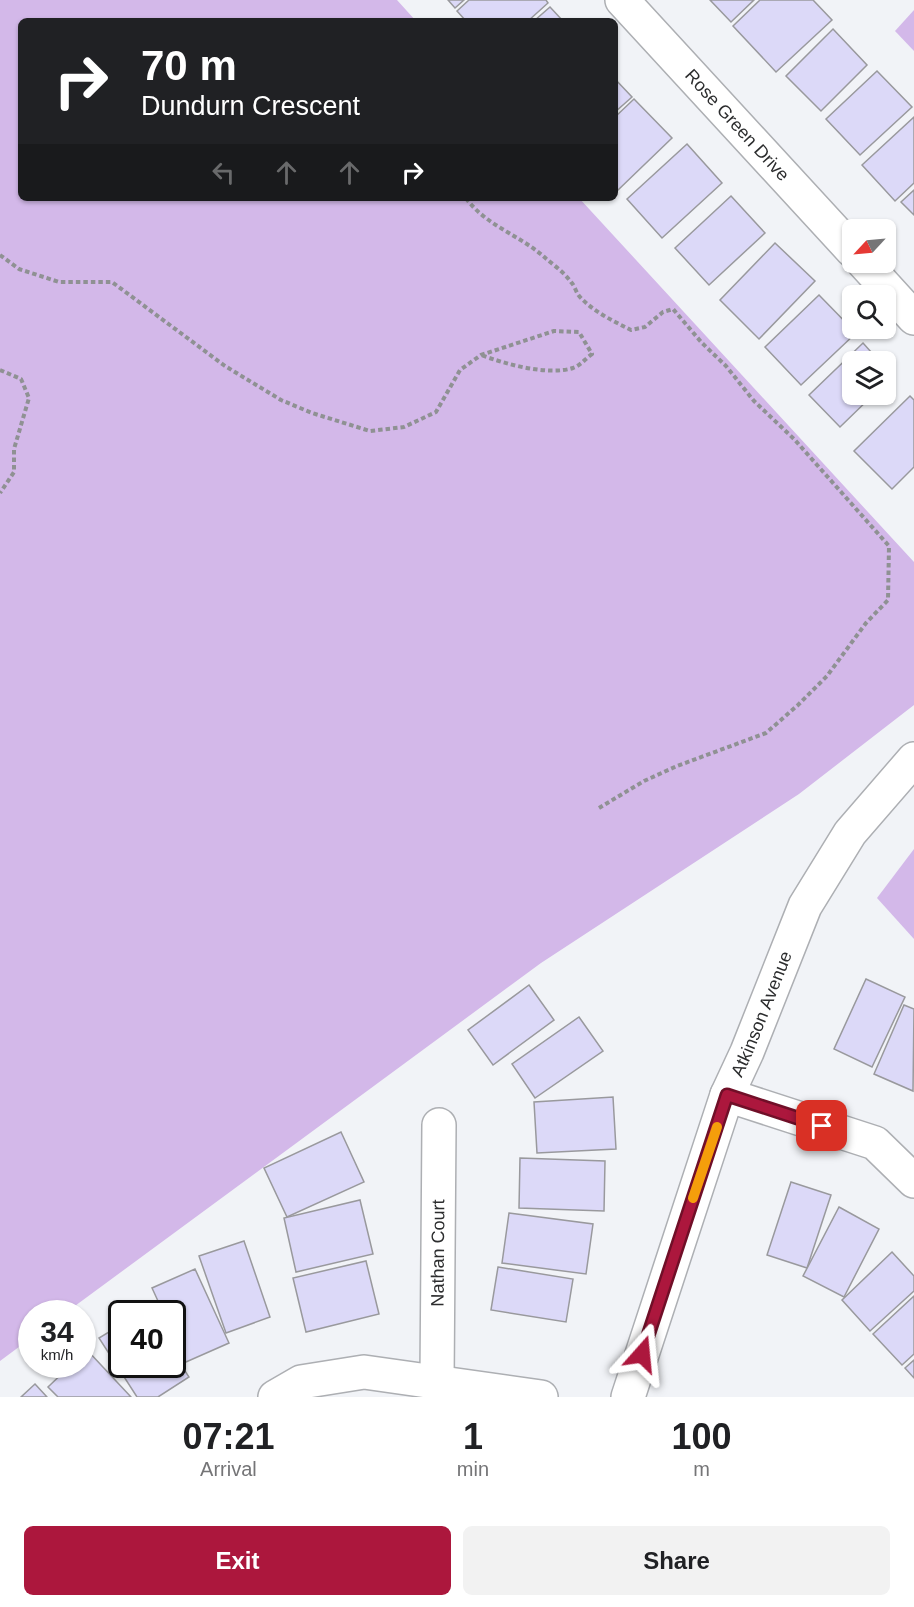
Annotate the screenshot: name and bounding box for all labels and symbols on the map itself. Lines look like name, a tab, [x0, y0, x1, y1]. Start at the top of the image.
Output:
street label: Rose Green Drive	[681, 65, 793, 185]
north arrow	[842, 219, 896, 273]
street label: Atkinson Avenue	[727, 948, 796, 1080]
pin	[796, 1100, 847, 1151]
street label: Nathan Court	[428, 1199, 448, 1307]
speed limit sign: 40	[108, 1300, 186, 1378]
position arrow	[610, 1322, 674, 1386]

